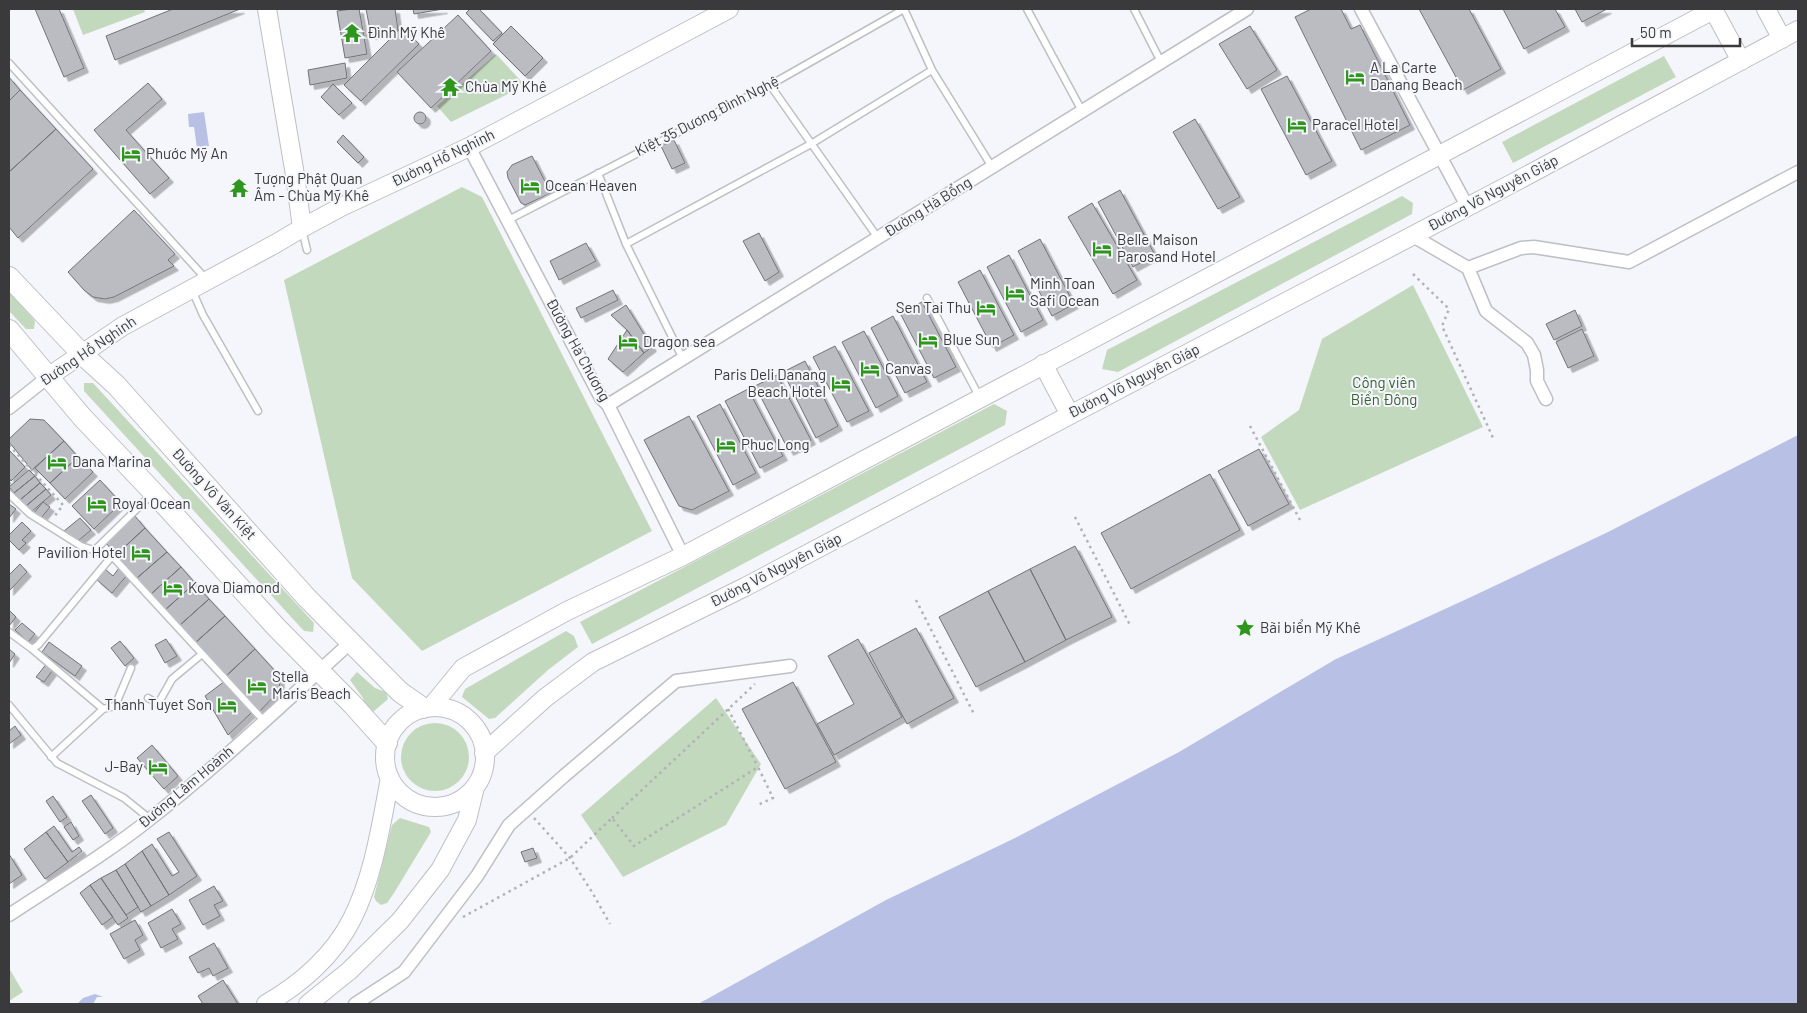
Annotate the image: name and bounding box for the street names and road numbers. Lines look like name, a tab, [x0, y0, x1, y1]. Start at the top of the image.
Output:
street label: Kiệt 35 Dương Đình Nghệ	[632, 71, 781, 159]
street label: Đường Hồ Nghinh	[388, 124, 497, 190]
street label: Đường Võ Nguyên Giáp	[1424, 150, 1561, 234]
street label: Đường Hà Bổng	[881, 172, 974, 240]
street label: Đường Hà Chương	[543, 295, 615, 404]
street label: Đường Hồ Nghinh	[36, 311, 139, 389]
street label: Đường Võ Nguyên Giáp	[1065, 339, 1202, 421]
street label: Đường Võ Văn Kiệt	[169, 444, 261, 543]
street label: Đường Võ Nguyên Giáp	[707, 528, 844, 610]
street label: Đường Lâm Hoành	[134, 741, 237, 831]

